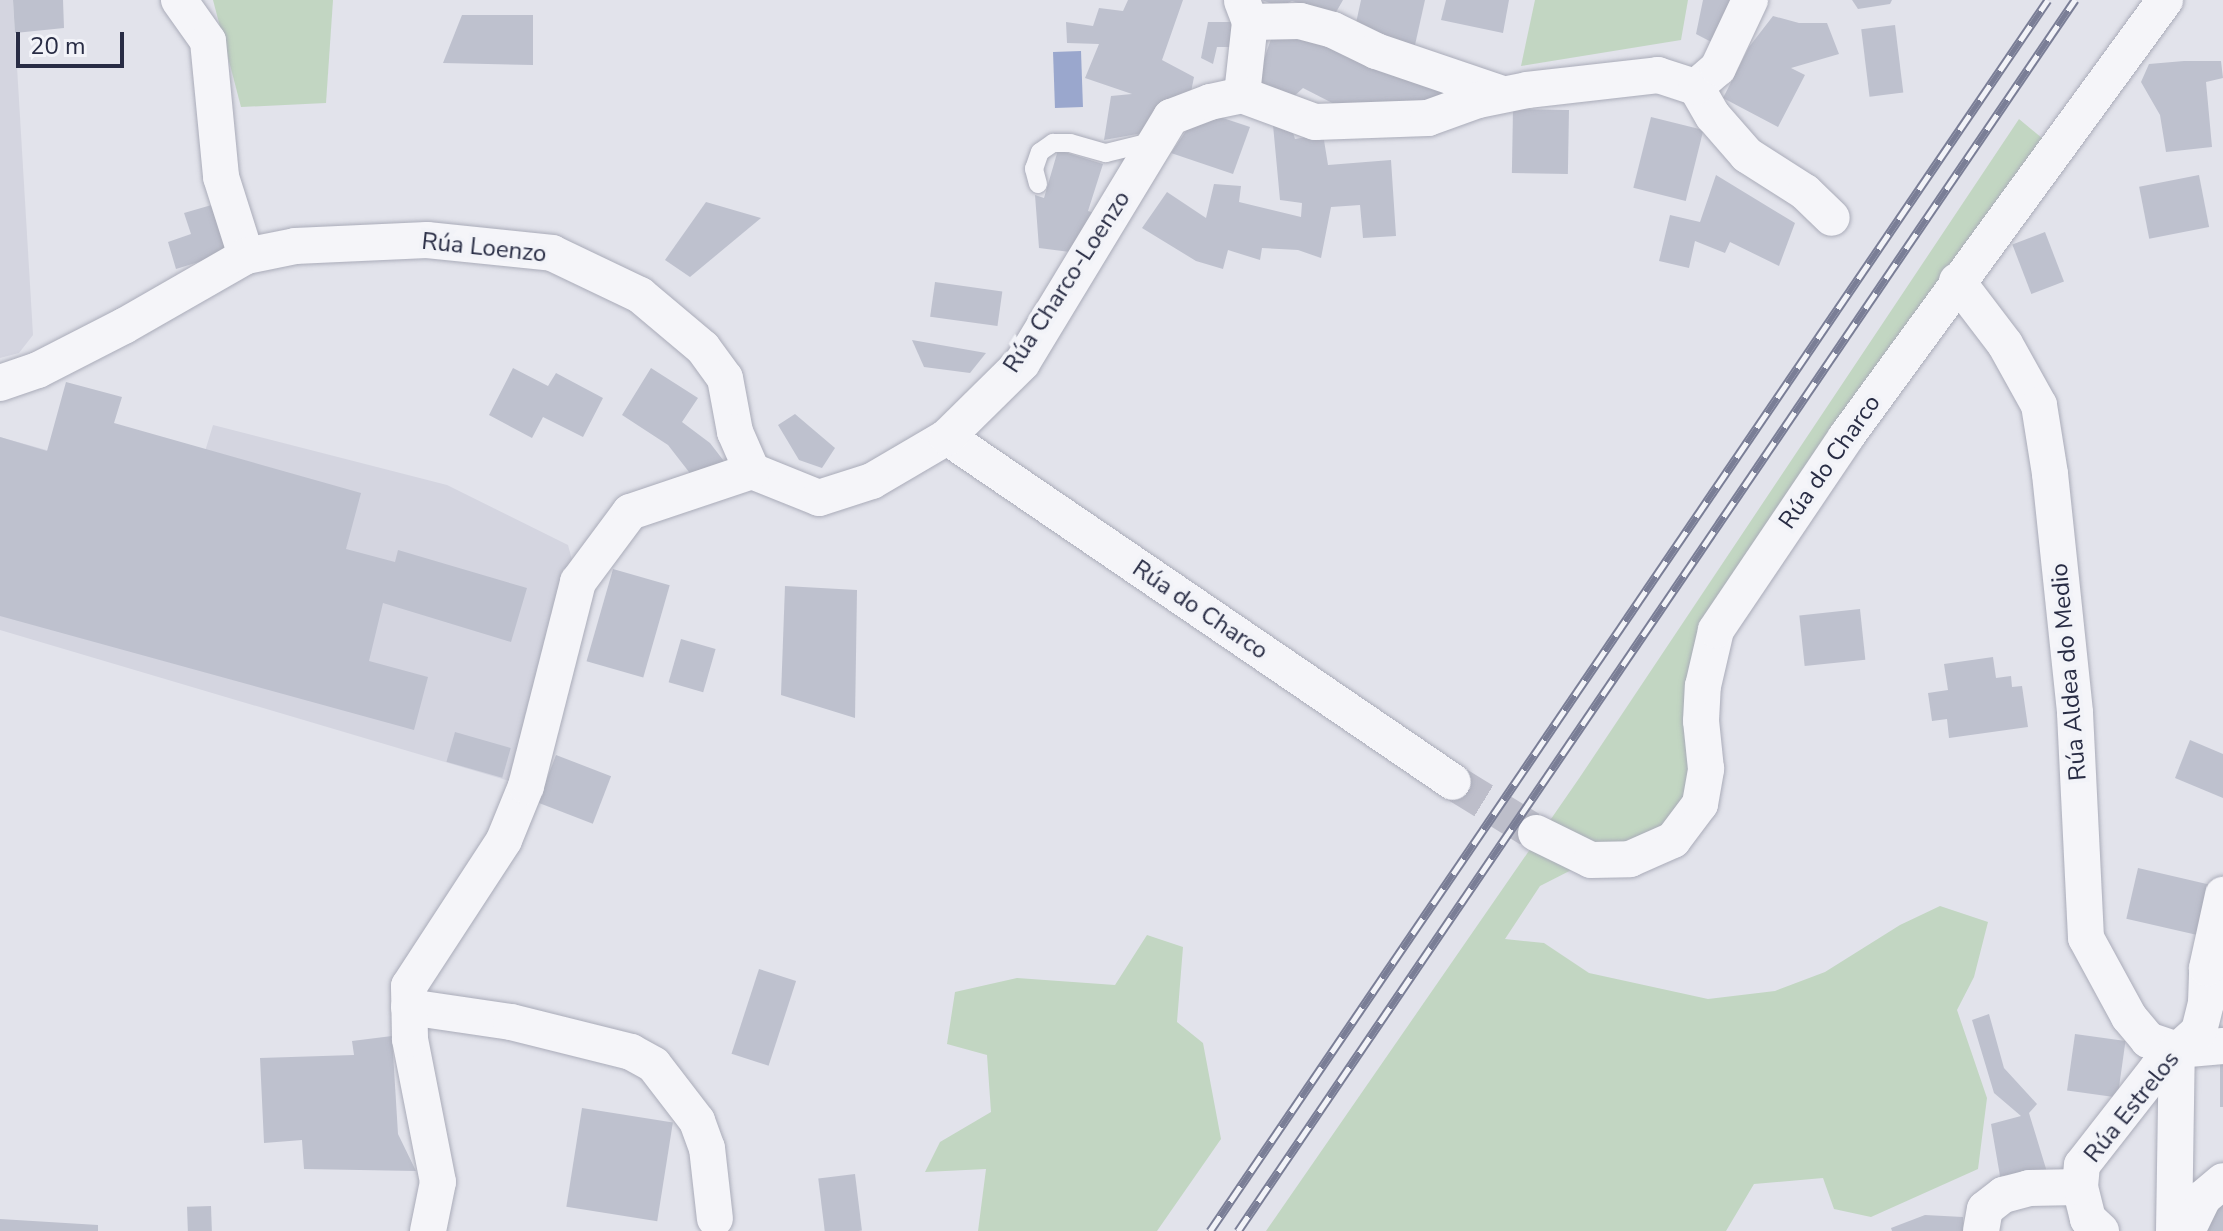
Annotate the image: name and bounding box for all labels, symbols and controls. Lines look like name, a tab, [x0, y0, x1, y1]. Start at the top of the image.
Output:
scale bar	[20, 16, 128, 66]
text: 20 m	[30, 30, 86, 62]
street label: Rúa Charco-Loenzo	[997, 186, 1137, 378]
street label: Rúa Loenzo	[420, 227, 548, 269]
street label: Rúa do Charco	[1773, 389, 1887, 535]
street label: Rúa do Charco	[1127, 554, 1273, 666]
street label: Rúa Aldea do Medio	[2045, 562, 2093, 782]
street label: Rúa Estrelos	[2078, 1045, 2186, 1169]

